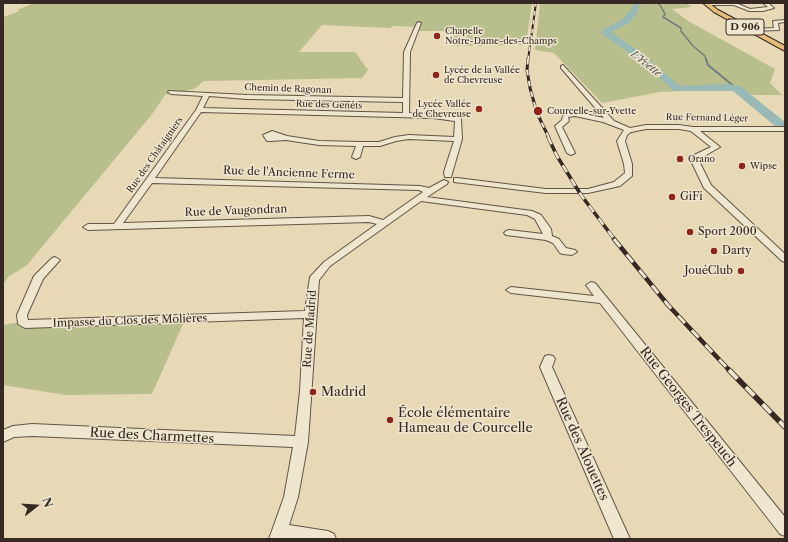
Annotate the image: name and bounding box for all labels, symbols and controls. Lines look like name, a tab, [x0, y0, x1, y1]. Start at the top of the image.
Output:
road number: D 906	[726, 19, 764, 35]
place label: Chapelle Notre-Dame-des-Champs	[445, 26, 557, 47]
marker: Chapelle Notre-Dame-des-Champs	[432, 31, 442, 41]
water label: L'Yvette	[628, 48, 664, 80]
place label: Lycée de la Vallée de Chevreuse	[444, 65, 520, 86]
marker: Lycée de la Vallée de Chevreuse	[431, 70, 441, 80]
street label: Chemin de Ragonan	[244, 82, 332, 96]
street label: Rue des Genêts	[296, 98, 362, 112]
place label: Lycée Vallée de Chevreuse	[413, 99, 471, 120]
marker: Lycée Vallée de Chevreuse	[474, 104, 484, 114]
marker: Courcelle-sur-Yvette	[532, 105, 544, 117]
place label: Courcelle-sur-Yvette	[547, 106, 636, 116]
street label: Rue Fernand Léger	[666, 112, 748, 124]
street label: Rue des Châtaigniers	[125, 115, 185, 195]
marker: Orano	[675, 154, 685, 164]
place label: Orano	[688, 154, 715, 164]
marker: Wipse	[737, 161, 747, 171]
place label: Wipse	[750, 161, 777, 171]
street label: Rue de l'Ancienne Ferme	[223, 164, 355, 182]
place label: GiFi	[680, 190, 703, 204]
marker: GiFi	[667, 192, 677, 202]
street label: Rue de Vaugondran	[185, 203, 287, 219]
place label: Sport 2000	[698, 225, 757, 239]
marker: Sport 2000	[685, 227, 695, 237]
place label: Darty	[722, 244, 751, 258]
marker: Darty	[709, 246, 719, 256]
place label: JouéClub	[684, 264, 733, 278]
marker: JouéClub	[736, 266, 746, 276]
street label: Rue de Madrid	[301, 290, 319, 368]
street label: Impasse du Clos des Molières	[52, 312, 208, 330]
street label: Rue Georges Trespeuch	[636, 344, 740, 470]
place label: Madrid	[321, 384, 366, 400]
marker: Madrid	[308, 387, 318, 397]
street label: Rue des Alouettes	[552, 395, 612, 503]
place label: École élémentaire Hameau de Courcelle	[398, 405, 533, 436]
marker: École élémentaire Hameau de Courcelle	[385, 415, 395, 425]
street label: Rue des Charmettes	[89, 425, 215, 447]
north arrow	[16, 486, 56, 526]
text: N	[39, 496, 56, 509]

